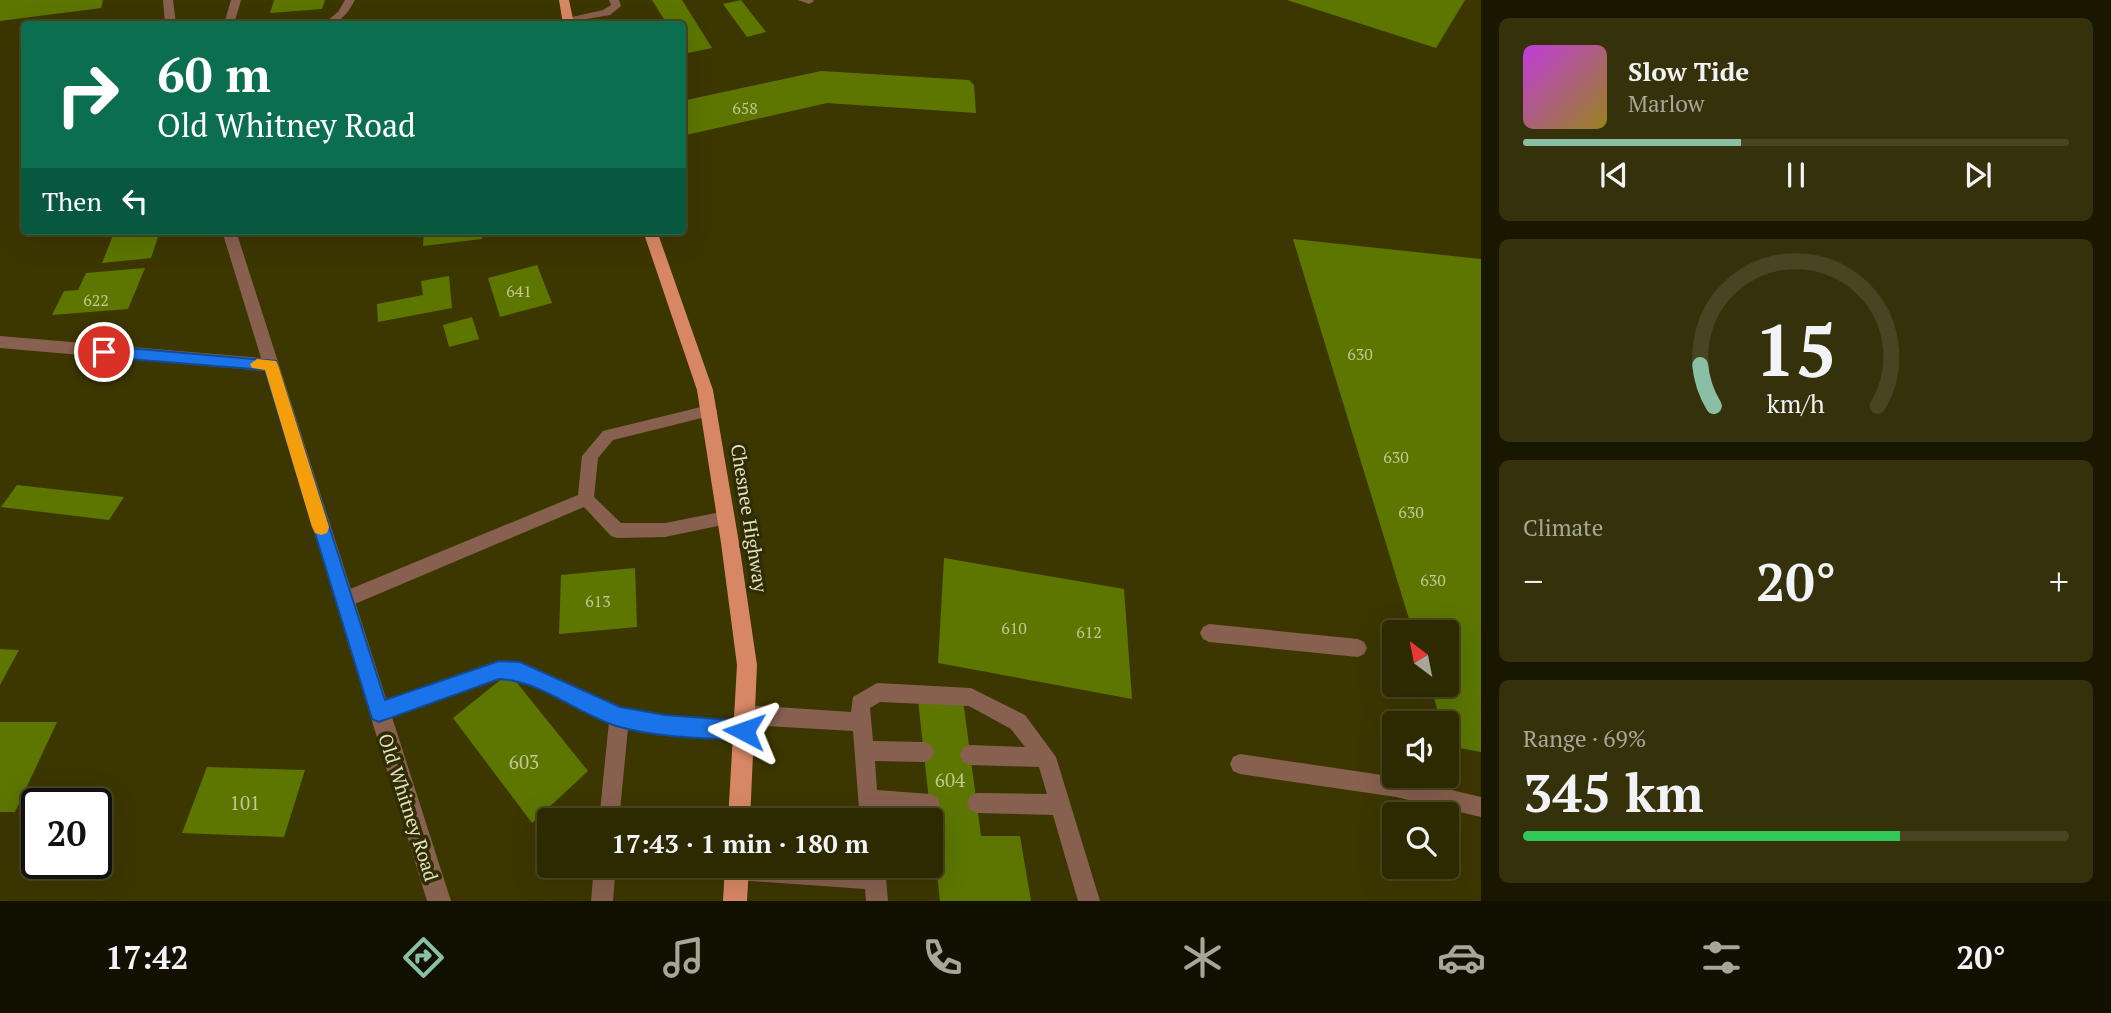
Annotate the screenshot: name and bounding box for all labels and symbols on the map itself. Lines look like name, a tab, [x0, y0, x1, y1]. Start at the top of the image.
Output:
house number: 658	[732, 97, 758, 119]
house number: 641	[506, 280, 532, 302]
house number: 622	[83, 289, 109, 311]
pin	[74, 322, 134, 382]
house number: 630	[1347, 343, 1373, 365]
street label: Chesnee Highway	[726, 442, 774, 594]
house number: 630	[1383, 446, 1409, 468]
house number: 630	[1398, 501, 1424, 523]
house number: 630	[1420, 569, 1446, 591]
house number: 613	[585, 590, 611, 612]
house number: 610	[1001, 617, 1027, 639]
north arrow	[1382, 620, 1460, 696]
house number: 612	[1076, 621, 1102, 643]
position arrow	[707, 694, 781, 768]
street label: Old Whitney Road	[373, 730, 445, 884]
house number: 603	[509, 749, 539, 774]
house number: 604	[935, 767, 966, 792]
speed limit sign: 20	[21, 788, 112, 879]
house number: 101	[230, 790, 260, 815]

